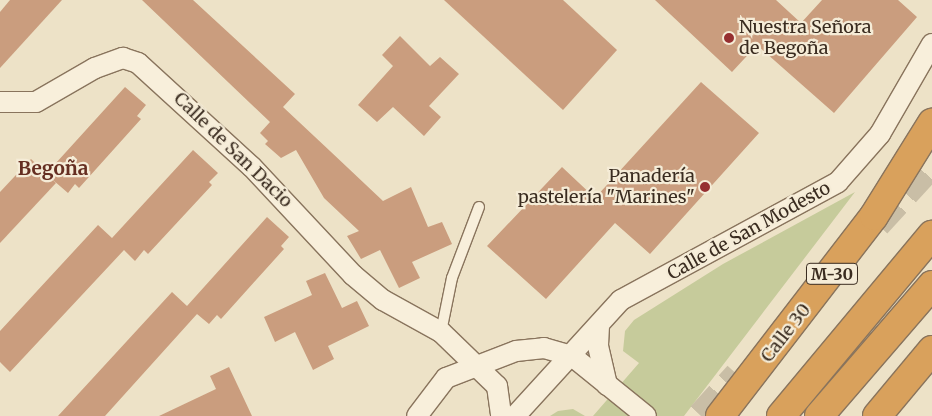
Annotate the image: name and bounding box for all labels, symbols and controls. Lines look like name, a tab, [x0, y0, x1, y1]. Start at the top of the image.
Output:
place label: Nuestra Señora de Begoña	[739, 17, 871, 59]
marker: Nuestra Señora de Begoña	[723, 32, 735, 44]
street label: Calle de San Dacio	[169, 88, 297, 212]
district label: Begoña	[18, 158, 88, 180]
place label: Panadería pastelería "Marines"	[518, 166, 695, 208]
street label: Calle de San Modesto	[664, 177, 834, 285]
marker: Panadería pastelería "Marines"	[699, 181, 711, 193]
road number: M-30	[806, 260, 858, 288]
street label: Calle 30	[757, 299, 815, 367]

